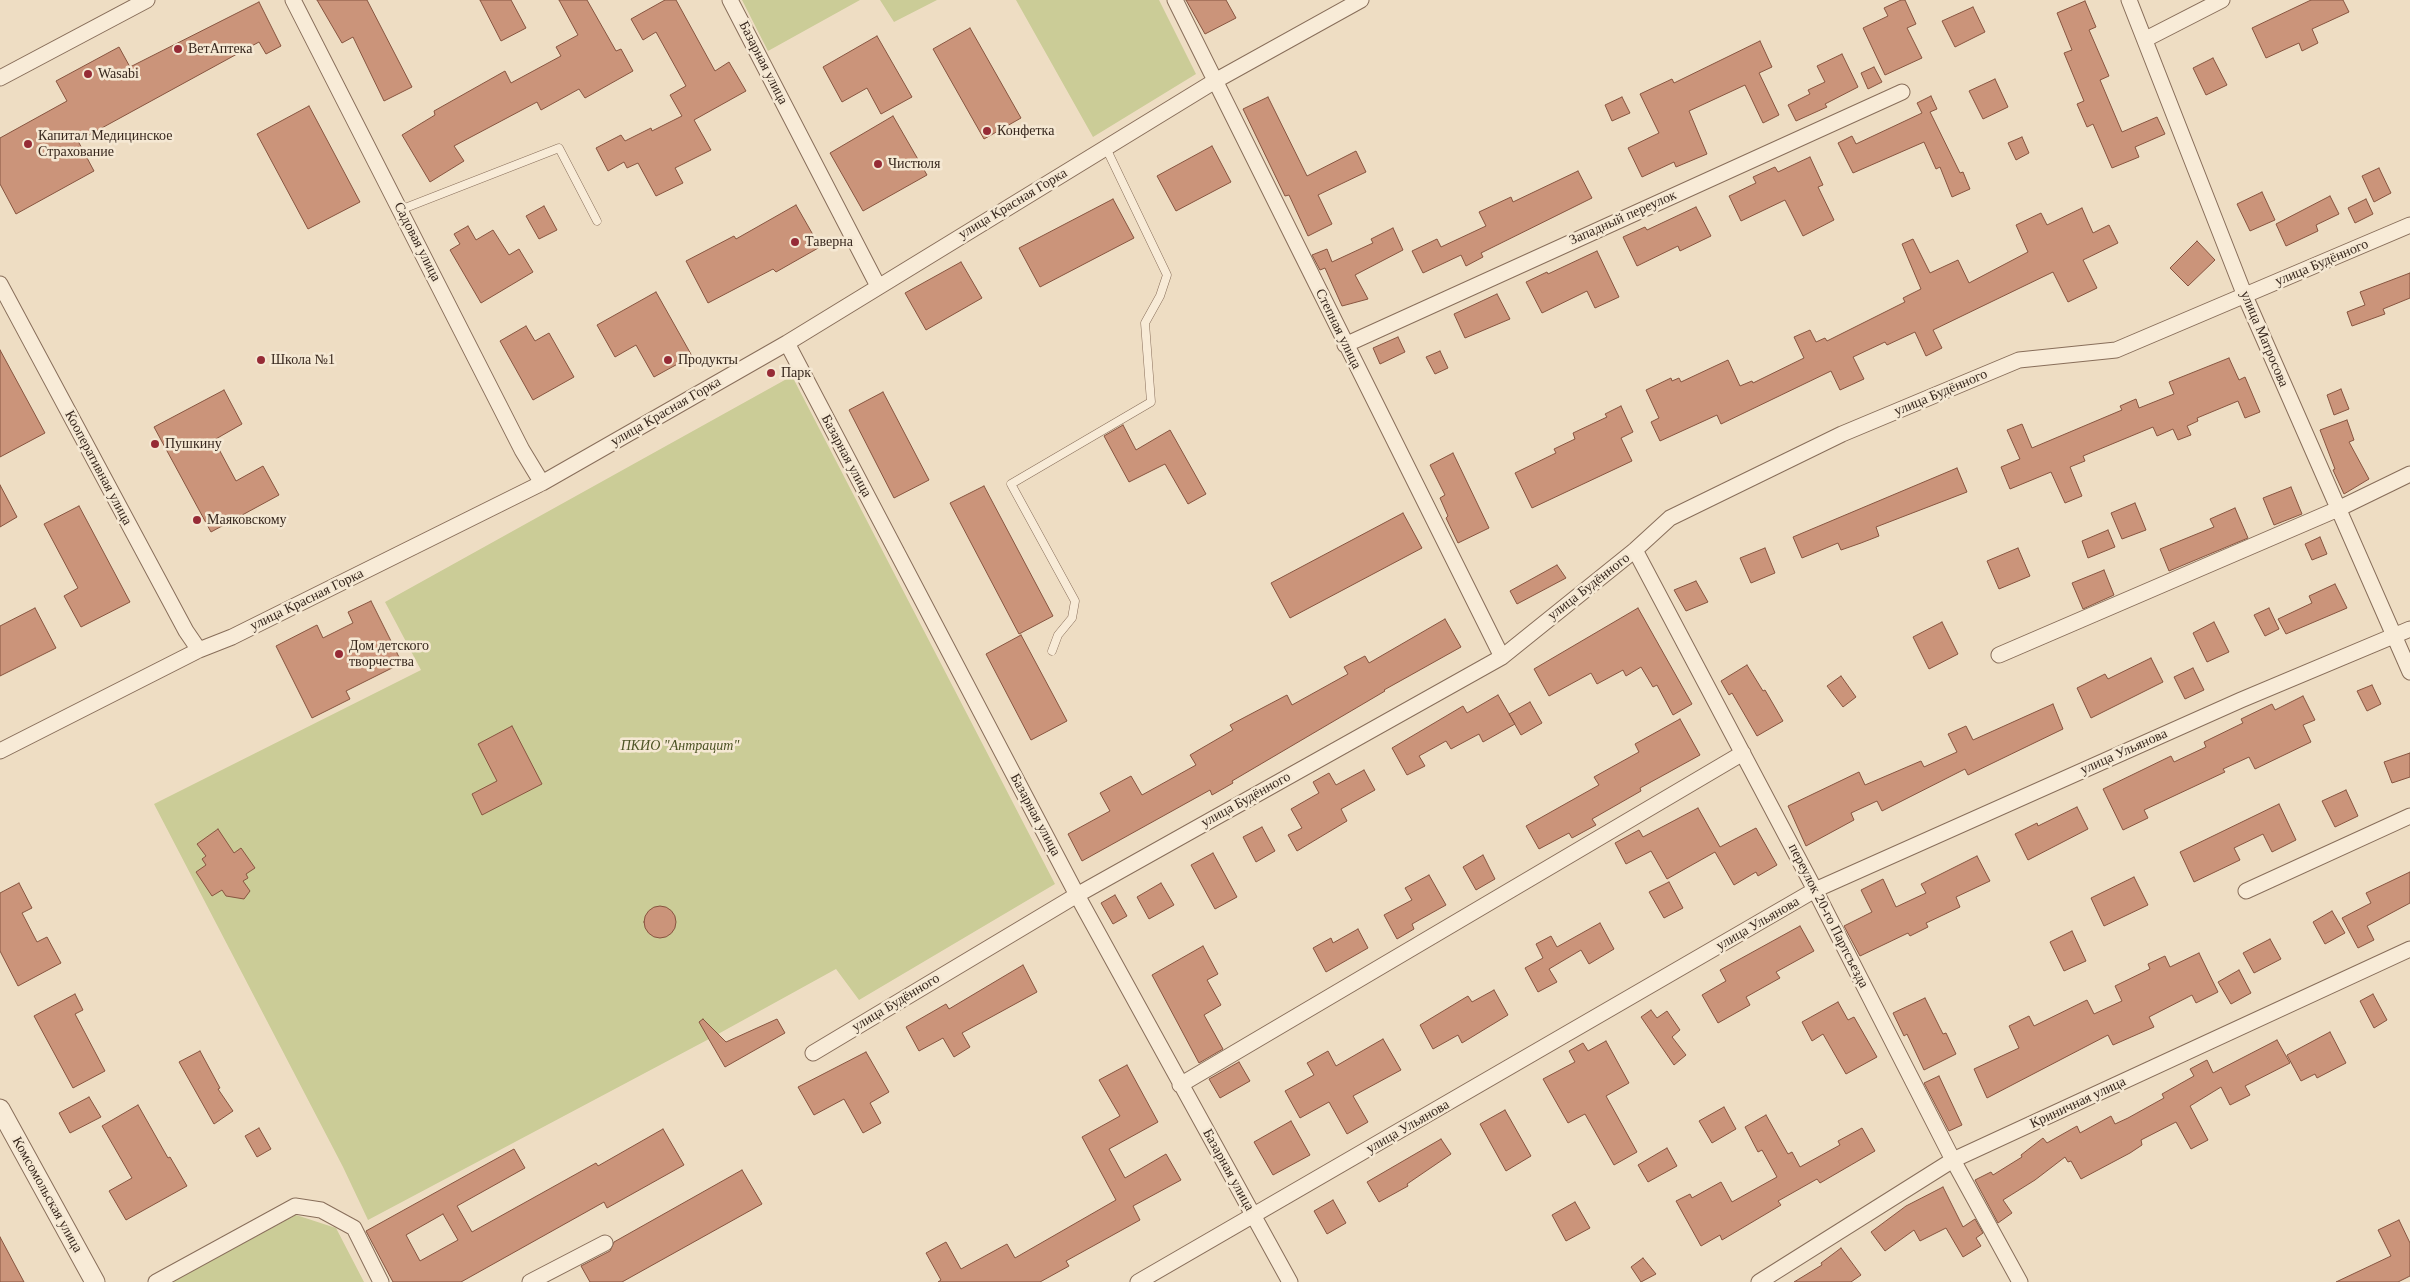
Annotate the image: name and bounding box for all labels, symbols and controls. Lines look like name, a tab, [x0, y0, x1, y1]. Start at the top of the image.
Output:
street label: Базарная улица	[735, 19, 791, 107]
place label: ВетАптека	[188, 41, 252, 57]
marker: ВетАптека	[172, 43, 184, 55]
place label: Wasabi	[98, 66, 139, 82]
marker: Wasabi	[82, 68, 94, 80]
place label: Конфетка	[997, 123, 1054, 139]
marker: Конфетка	[981, 125, 993, 137]
place label: Капитал Медицинское Страхование	[38, 128, 172, 160]
marker: Капитал Медицинское Страхование	[22, 138, 34, 150]
place label: Чистюля	[888, 156, 940, 172]
marker: Чистюля	[872, 158, 884, 170]
street label: улица Красная Горка	[955, 165, 1071, 243]
street label: Западный переулок	[1567, 187, 1679, 249]
street label: Садовая улица	[390, 200, 444, 284]
place label: Таверна	[805, 234, 853, 250]
marker: Таверна	[789, 236, 801, 248]
street label: улица Будённого	[2273, 236, 2371, 290]
street label: Степная улица	[1311, 286, 1365, 372]
street label: улица Матросова	[2236, 288, 2292, 390]
place label: Школа №1	[271, 352, 335, 368]
place label: Продукты	[678, 352, 738, 368]
marker: Школа №1	[255, 354, 267, 366]
marker: Продукты	[662, 354, 674, 366]
place label: Парк	[781, 365, 811, 381]
street label: улица Будённого	[1892, 366, 1990, 420]
marker: Парк	[765, 367, 777, 379]
street label: улица Красная Горка	[608, 374, 724, 450]
street label: Кооперативная улица	[61, 408, 135, 528]
street label: Базарная улица	[817, 412, 875, 500]
place label: Пушкину	[165, 436, 222, 452]
marker: Пушкину	[149, 438, 161, 450]
place label: Маяковскому	[207, 512, 287, 528]
marker: Маяковскому	[191, 514, 203, 526]
street label: улица Будённого	[1545, 550, 1633, 624]
street label: улица Красная Горка	[248, 565, 366, 635]
place label: Дом детского творчества	[349, 638, 429, 670]
marker: Дом детского творчества	[333, 648, 345, 660]
street label: улица Ульянова	[2078, 725, 2170, 779]
park label: ПКИО "Антрацит"	[621, 738, 739, 754]
street label: улица Будённого	[1198, 769, 1294, 831]
street label: Базарная улица	[1006, 771, 1064, 859]
street label: переулок 20-го Партсъезда	[1784, 841, 1872, 991]
street label: улица Ульянова	[1713, 893, 1803, 955]
street label: улица Будённого	[849, 970, 943, 1036]
street label: Криничная улица	[2027, 1073, 2129, 1133]
street label: улица Ульянова	[1363, 1096, 1453, 1158]
street label: Базарная улица	[1199, 1126, 1257, 1214]
street label: Комсомольская улица	[8, 1134, 86, 1256]

